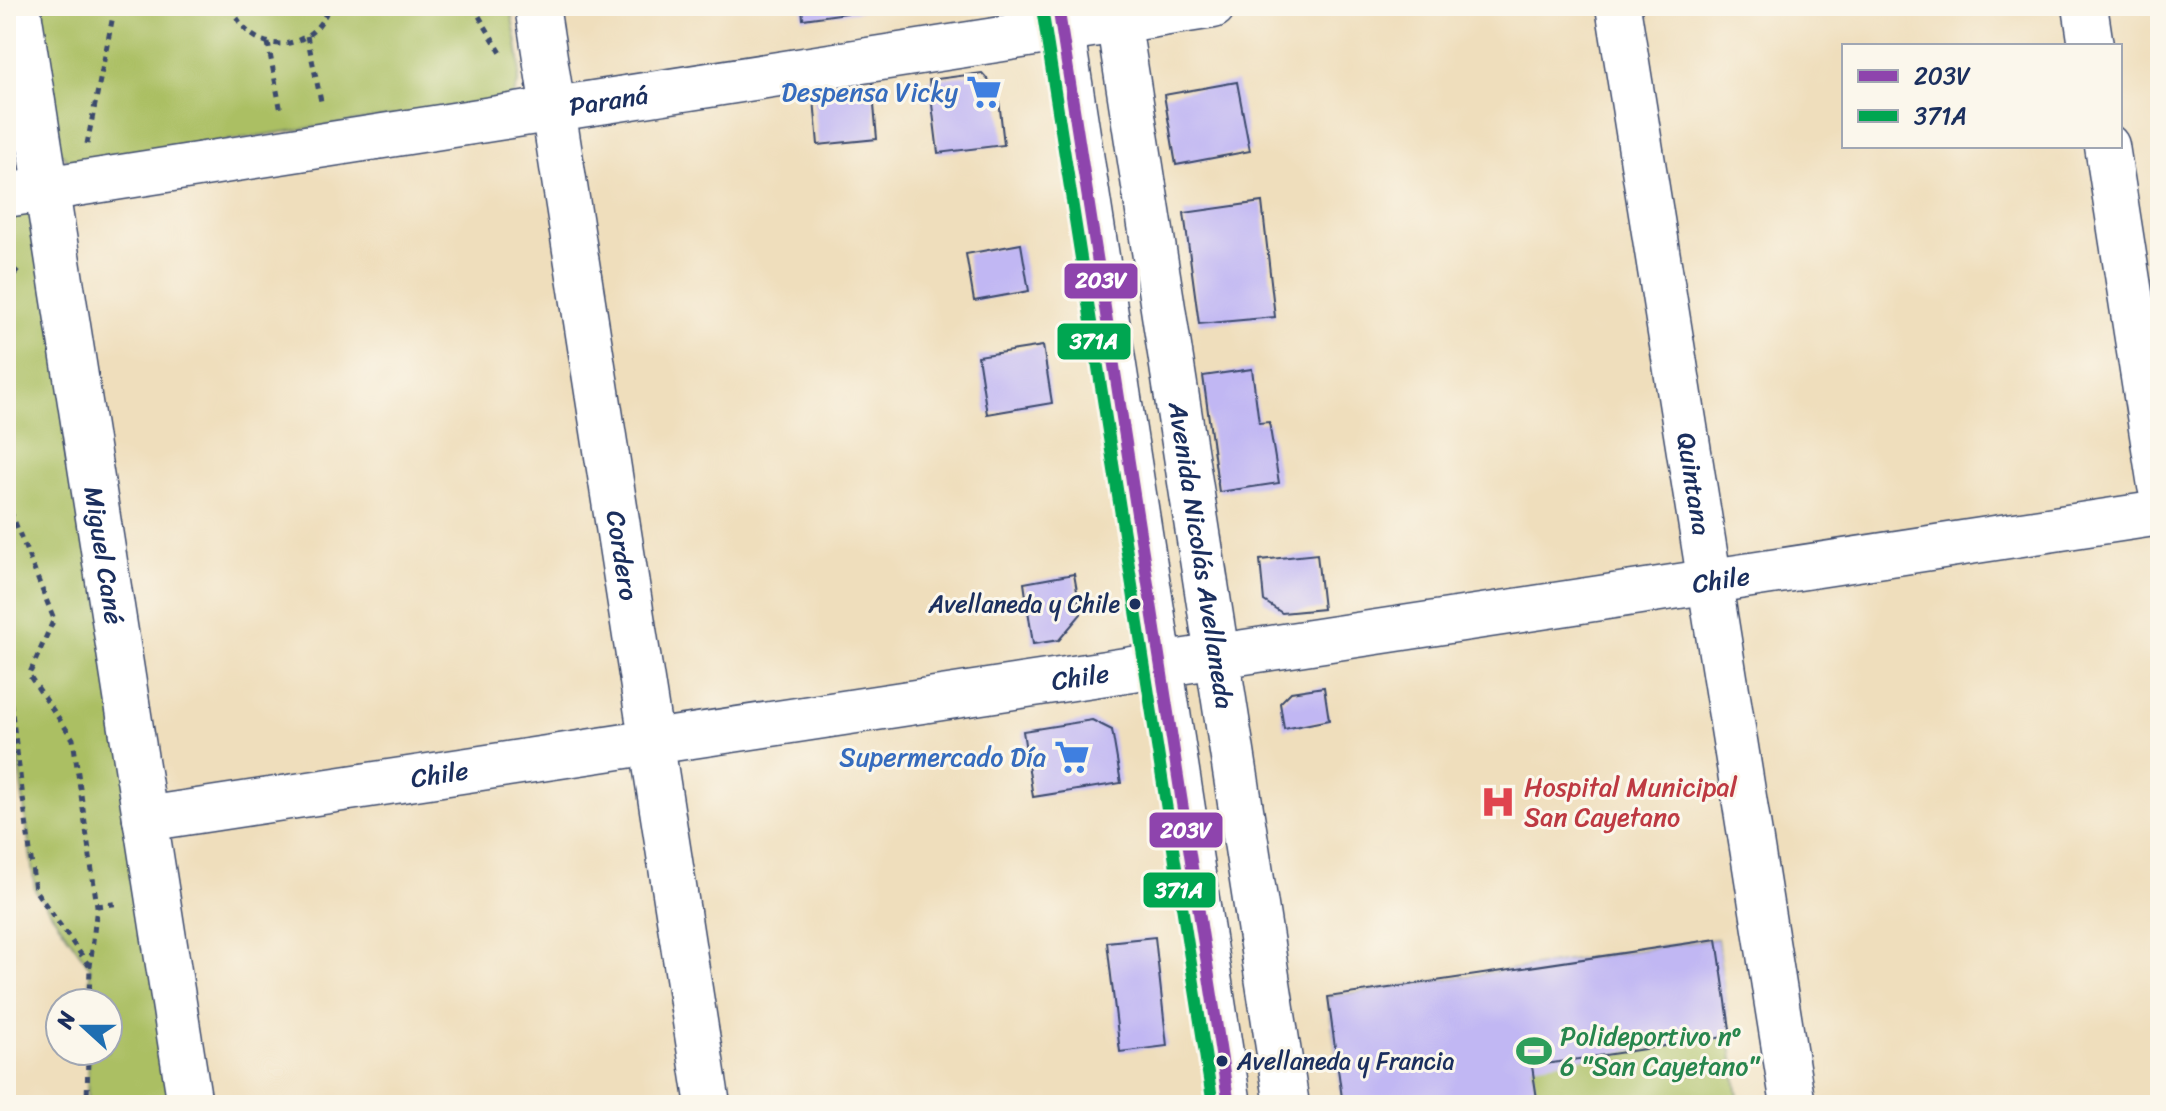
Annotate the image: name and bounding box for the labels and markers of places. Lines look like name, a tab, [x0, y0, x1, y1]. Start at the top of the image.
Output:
place label: Despensa Vicky	[781, 69, 959, 115]
supermarket icon: Despensa Vicky	[965, 73, 1003, 111]
place label: Avellaneda y Chile	[927, 583, 1120, 625]
marker: Avellaneda y Chile	[1127, 596, 1143, 612]
place label: Supermercado Día	[839, 734, 1046, 780]
supermarket icon: Supermercado Día	[1053, 738, 1091, 776]
place label: Hospital Municipal San Cayetano	[1524, 764, 1737, 840]
hospital icon: Hospital Municipal San Cayetano	[1479, 783, 1517, 821]
place label: Polideportivo nº 6 "San Cayetano"	[1560, 1013, 1761, 1089]
sports icon: Polideportivo nº 6 "San Cayetano"	[1515, 1032, 1553, 1070]
place label: Avellaneda y Francia	[1236, 1040, 1455, 1082]
marker: Avellaneda y Francia	[1214, 1053, 1230, 1069]

